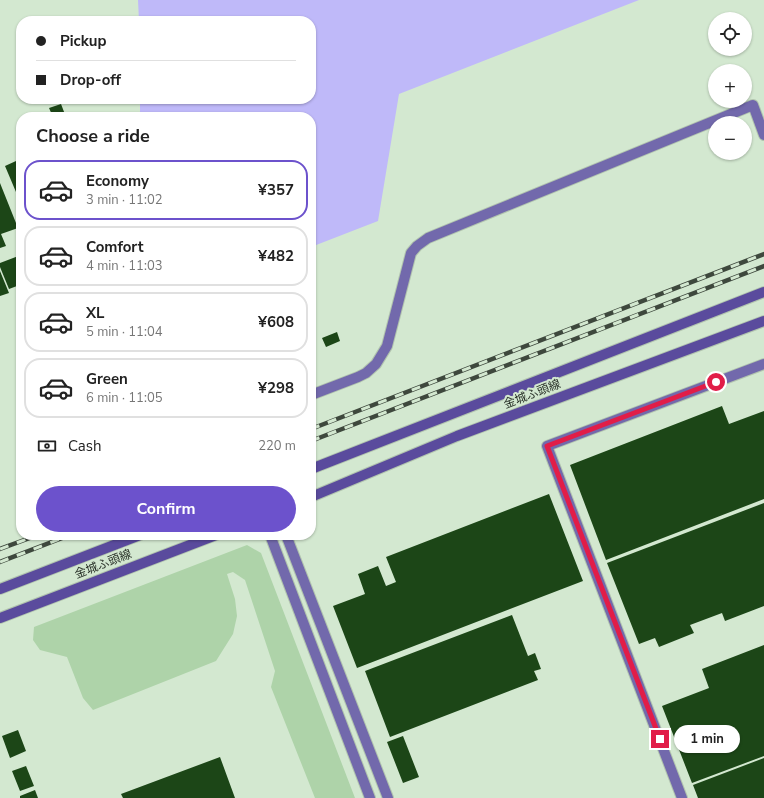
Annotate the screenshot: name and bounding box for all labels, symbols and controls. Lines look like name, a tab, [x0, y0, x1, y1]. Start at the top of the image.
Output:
map controls	[708, 12, 752, 160]
button: locate	[708, 12, 752, 56]
text: Pickup	[60, 31, 106, 51]
button: +	[708, 64, 752, 108]
text: Drop-off	[60, 70, 121, 90]
button: −	[708, 116, 752, 160]
text: Choose a ride	[36, 124, 150, 148]
text: Economy	[86, 171, 149, 191]
icon: car	[38, 172, 74, 208]
text: ¥357	[258, 180, 294, 200]
text: 3 min · 11:02	[86, 191, 162, 209]
text: Comfort	[86, 237, 143, 257]
icon: car	[38, 238, 74, 274]
text: ¥482	[258, 246, 294, 266]
text: 4 min · 11:03	[86, 257, 162, 275]
text: XL	[86, 303, 105, 323]
icon: car	[38, 304, 74, 340]
text: ¥608	[258, 312, 294, 332]
text: 5 min · 11:04	[86, 323, 162, 341]
text: Green	[86, 369, 128, 389]
icon: car	[38, 370, 74, 406]
route start	[707, 373, 725, 391]
street label: 金城ふ頭線	[501, 376, 563, 412]
text: ¥298	[258, 378, 294, 398]
text: 6 min · 11:05	[86, 389, 162, 407]
icon: cash	[36, 435, 58, 457]
text: Cash	[68, 436, 102, 456]
text: 220 m	[258, 437, 296, 455]
button: Confirm	[36, 486, 296, 532]
street label: 金城ふ頭線	[72, 546, 134, 582]
callout: 1 min	[674, 725, 740, 753]
route end	[651, 730, 669, 748]
text: 1 min	[690, 730, 724, 748]

